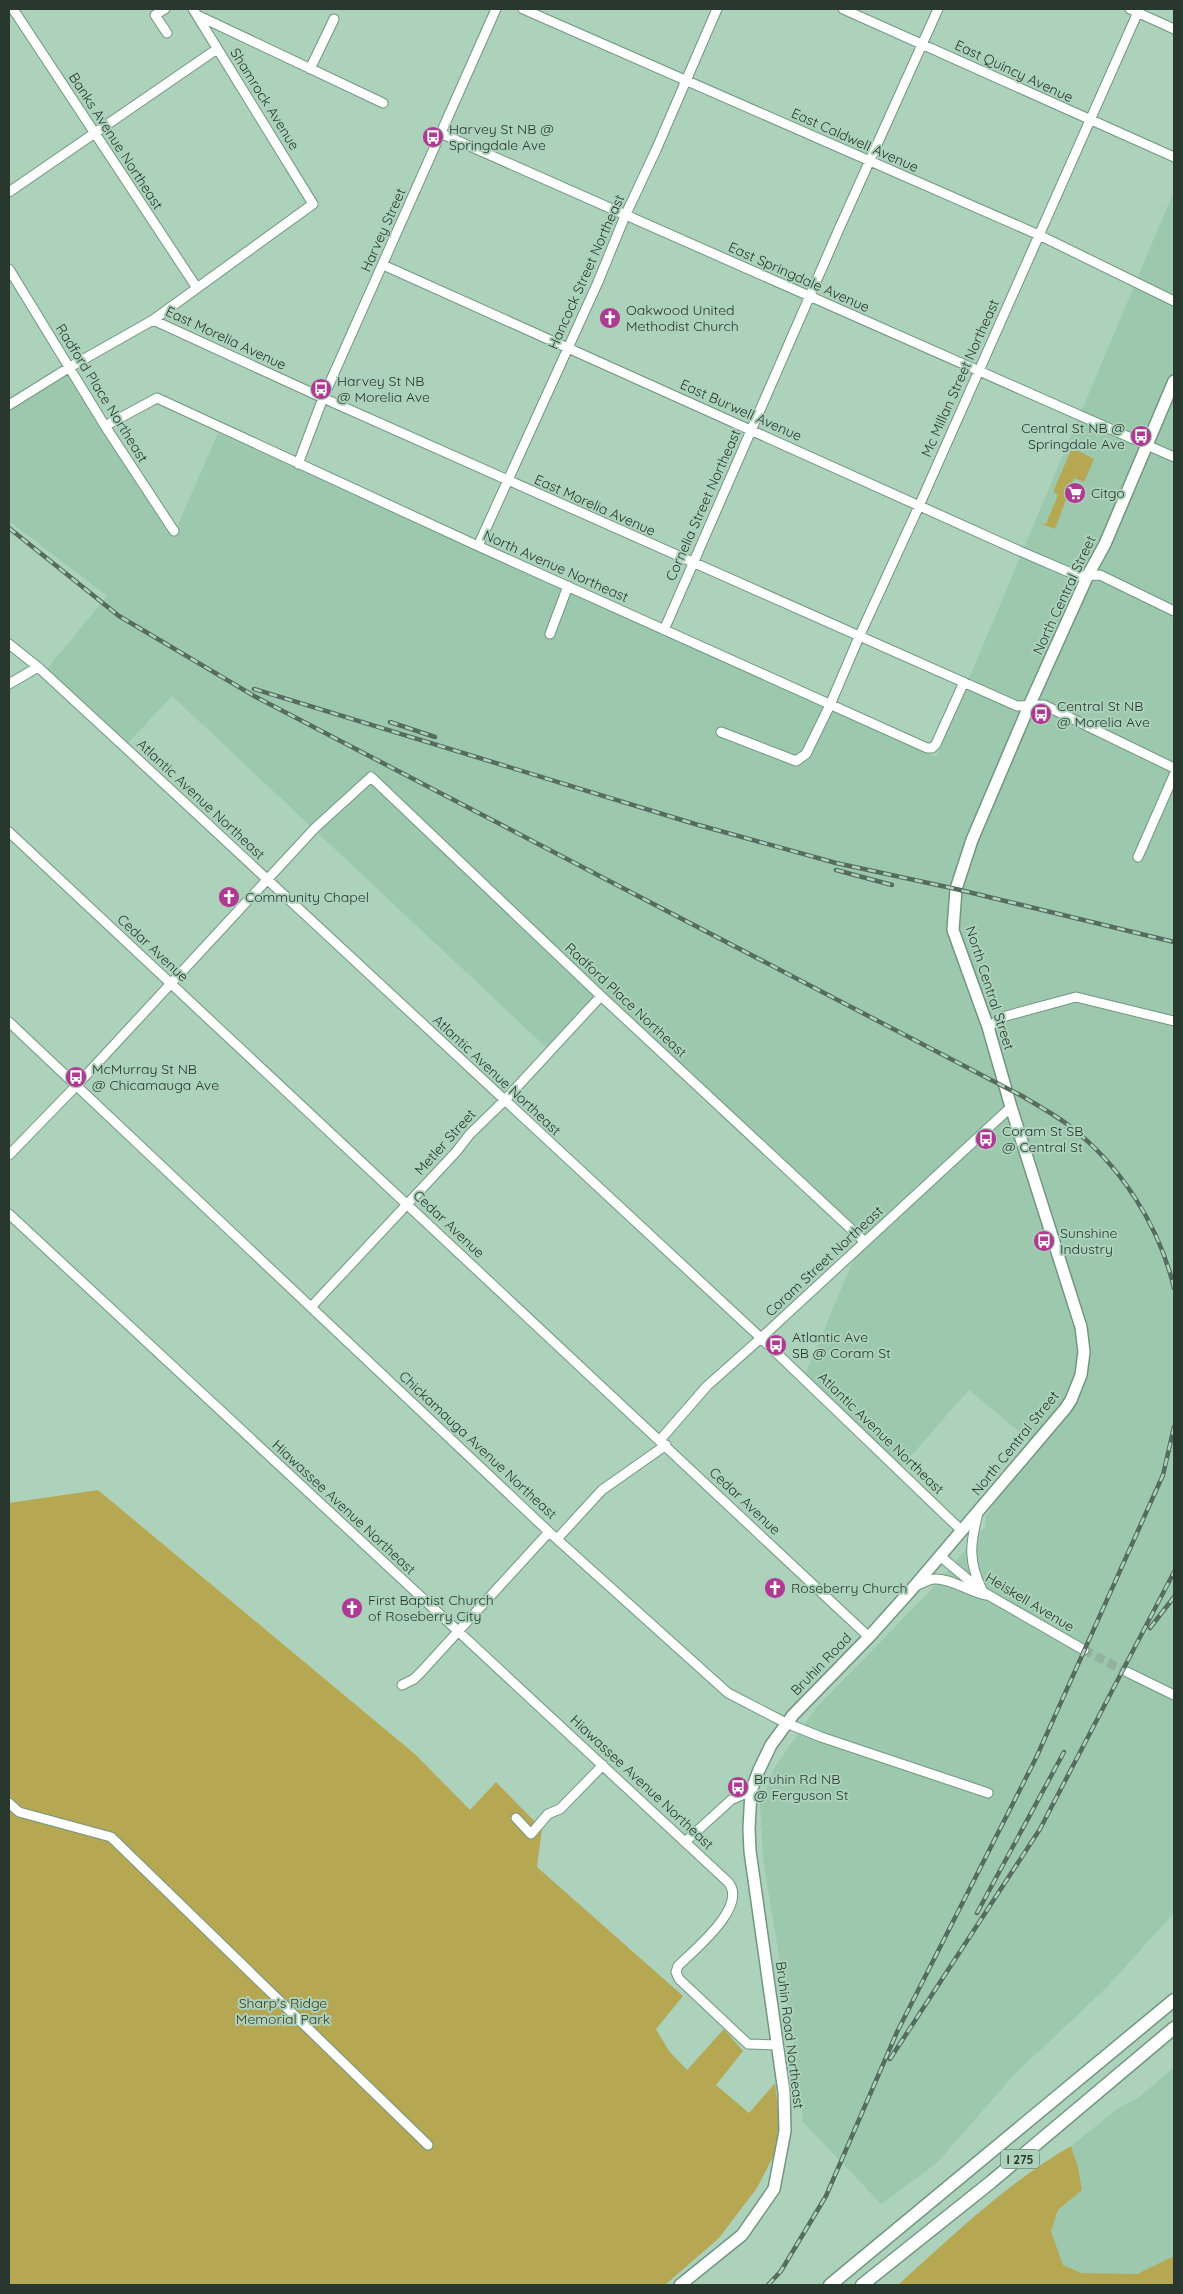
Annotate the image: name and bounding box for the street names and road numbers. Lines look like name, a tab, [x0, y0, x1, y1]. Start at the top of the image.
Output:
street label: East Quincy Avenue	[952, 36, 1076, 106]
street label: Shamrock Avenue	[226, 45, 304, 153]
street label: Banks Avenue Northeast	[65, 69, 167, 213]
street label: East Caldwell Avenue	[789, 104, 921, 176]
street label: Harvey Street	[357, 185, 410, 275]
street label: Hancock Street Northeast	[544, 192, 628, 352]
street label: East Springdale Avenue	[726, 238, 872, 316]
street label: Mc Millan Street Northeast	[917, 296, 1003, 460]
street label: East Morelia Avenue	[163, 302, 289, 374]
street label: Radford Place Northeast	[52, 320, 152, 466]
street label: East Burwell Avenue	[677, 375, 805, 445]
street label: Cornelia Street Northeast	[661, 426, 745, 584]
street label: East Morelia Avenue	[532, 470, 659, 540]
street label: North Avenue Northeast	[481, 526, 631, 606]
street label: North Central Street	[1028, 532, 1100, 657]
street label: Atlantic Avenue Northeast	[133, 735, 269, 863]
street label: Cedar Avenue	[114, 910, 193, 986]
street label: North Central Street	[961, 924, 1019, 1053]
street label: Radford Place Northeast	[561, 939, 691, 1061]
street label: Atlantic Avenue Northeast	[429, 1011, 565, 1139]
street label: Metler Street	[411, 1105, 480, 1179]
street label: Cedar Avenue	[410, 1186, 489, 1262]
street label: Coram Street Northeast	[761, 1202, 887, 1320]
street label: Chickamauga Avenue Northeast	[395, 1367, 561, 1523]
street label: Atlantic Avenue Northeast	[814, 1368, 948, 1498]
street label: North Central Street	[967, 1387, 1063, 1499]
street label: Hiawassee Avenue Northeast	[269, 1436, 420, 1578]
street label: Cedar Avenue	[706, 1463, 785, 1539]
street label: Heiskell Avenue	[982, 1568, 1078, 1636]
street label: Bruhin Road	[787, 1629, 855, 1699]
street label: Hiawassee Avenue Northeast	[567, 1711, 718, 1853]
street label: Bruhin Road Northeast	[772, 1960, 808, 2110]
road number: I 275	[1001, 2150, 1039, 2168]

